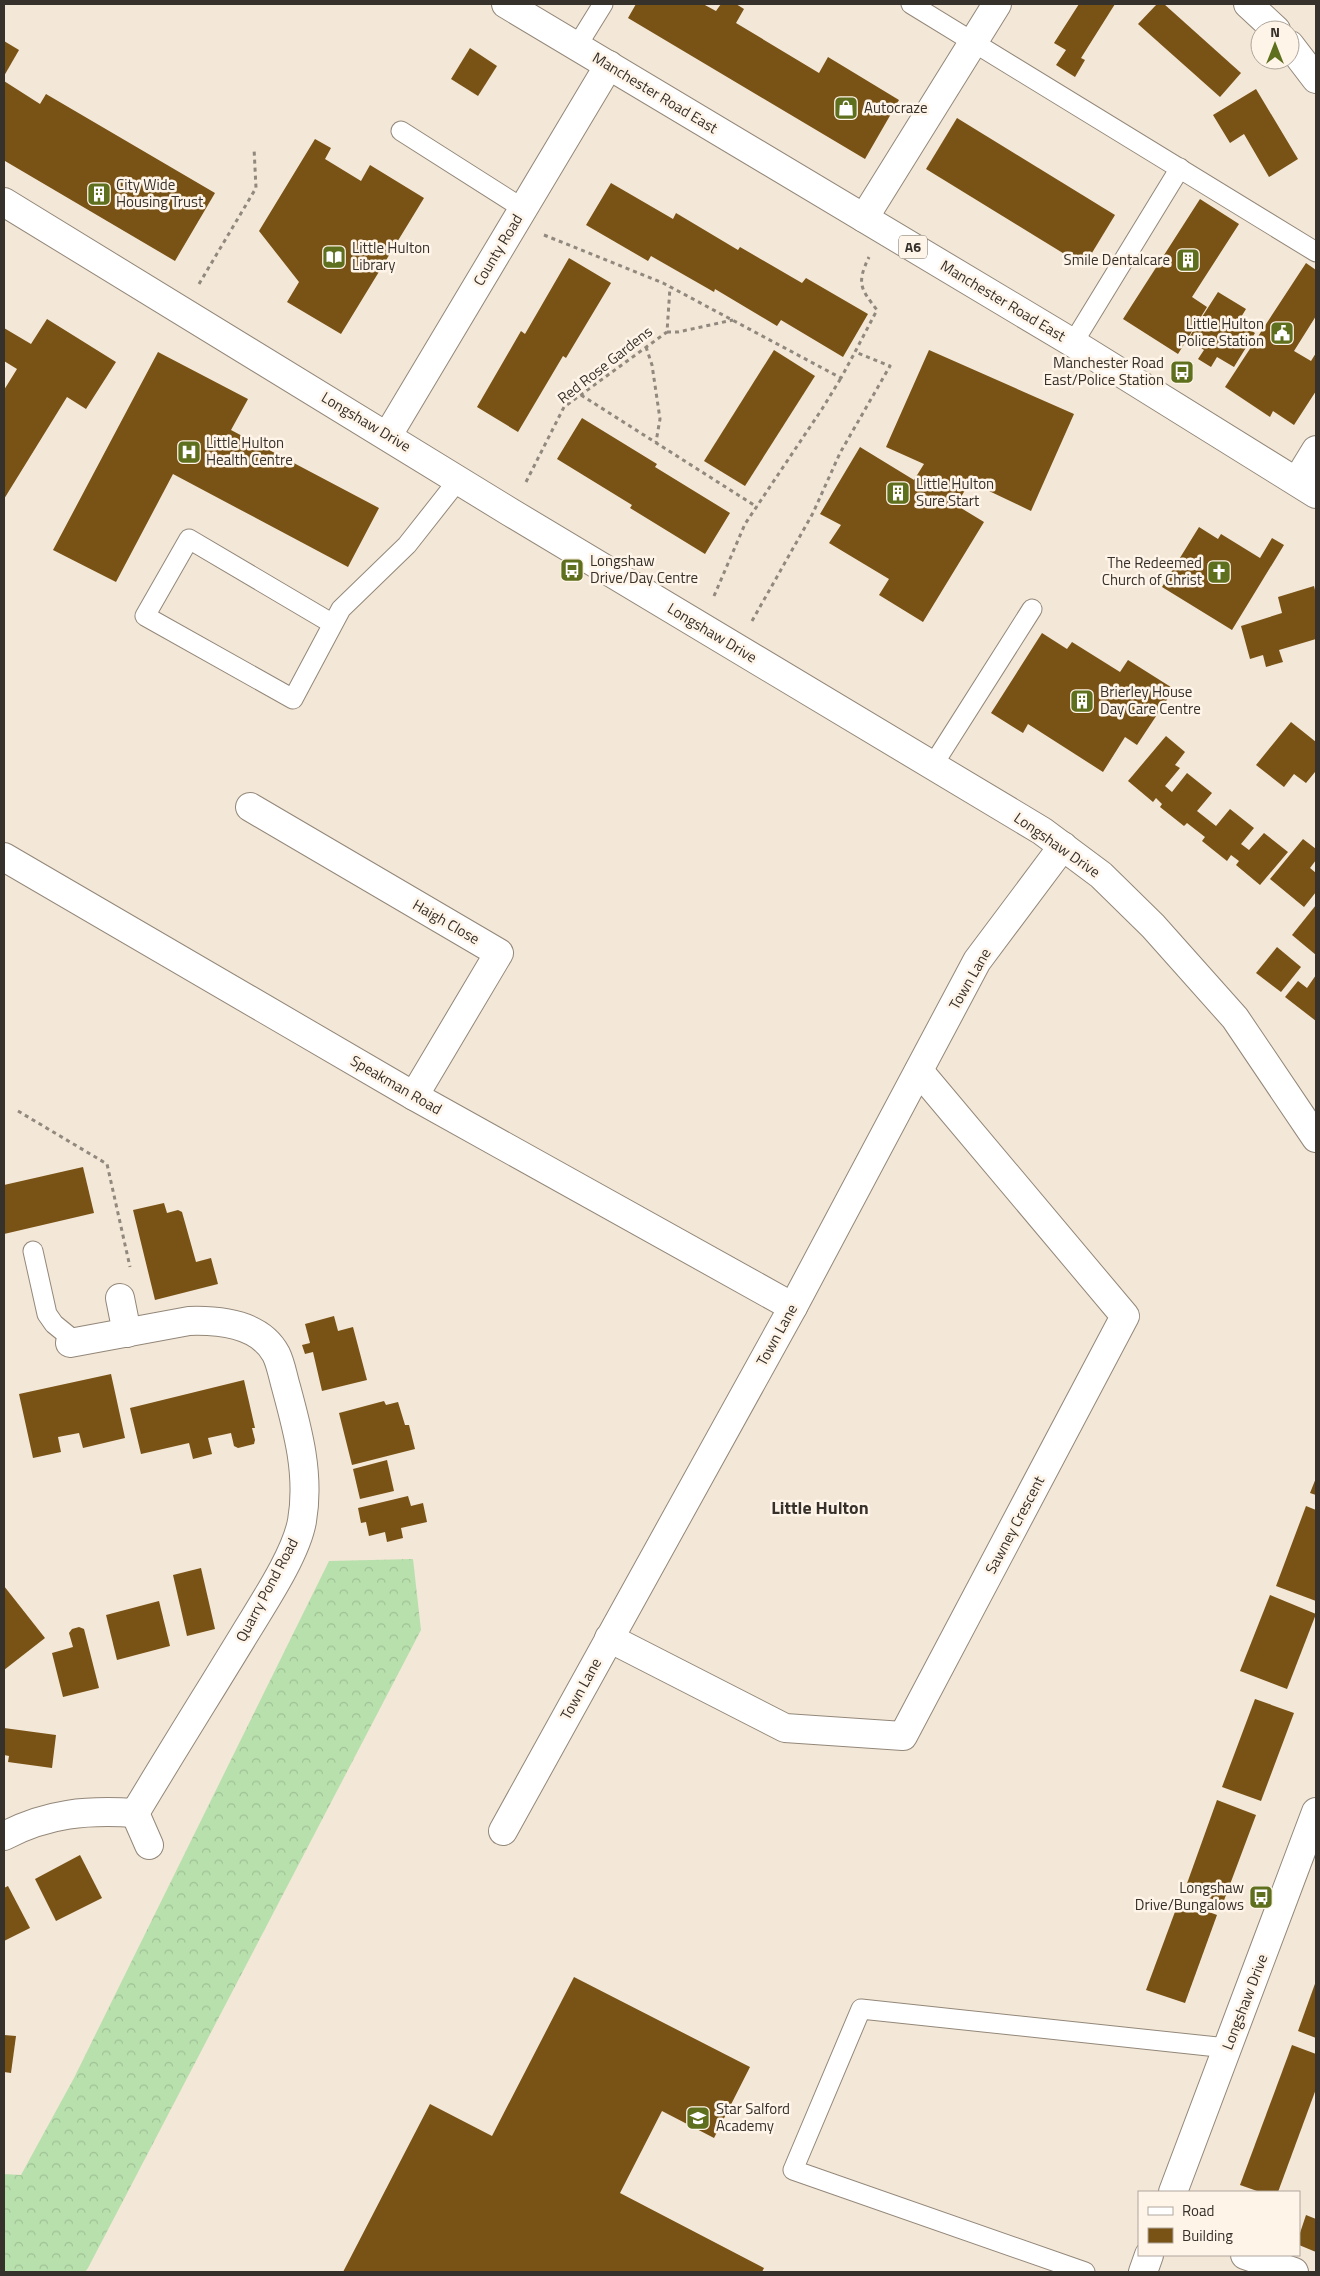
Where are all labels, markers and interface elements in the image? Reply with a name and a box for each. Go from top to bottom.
north arrow [1250,20,1300,70]
text: N [1270,21,1280,42]
street label: Manchester Road East [588,46,723,139]
shop icon: Autocraze [833,95,859,121]
place label: Autocraze [864,96,928,119]
place label: City Wide Housing Trust [116,173,204,213]
building icon: City Wide Housing Trust [86,181,112,207]
street label: County Road [467,209,528,290]
place label: Little Hulton Library [352,236,430,276]
road number: A6 [899,236,927,258]
library icon: Little Hulton Library [321,244,347,270]
building icon: Smile Dentalcare [1175,247,1201,273]
place label: Smile Dentalcare [1064,248,1170,271]
street label: Manchester Road East [936,254,1071,347]
place label: Little Hulton Police Station [1178,312,1264,352]
street label: Red Rose Gardens [552,320,657,409]
public building icon: Little Hulton Police Station [1269,320,1295,346]
place label: Manchester Road East/Police Station [1044,351,1164,391]
bus stop icon: Manchester Road East/Police Station [1169,359,1195,385]
street label: Longshaw Drive [317,386,415,457]
place label: Little Hulton Health Centre [206,431,293,471]
hospital icon: Little Hulton Health Centre [176,439,202,465]
place label: Little Hulton Sure Start [916,472,994,512]
building icon: Little Hulton Sure Start [885,480,911,506]
place label: Longshaw Drive/Day Centre [590,549,698,589]
place label: The Redeemed Church of Christ [1102,551,1203,591]
bus stop icon: Longshaw Drive/Day Centre [559,557,585,583]
church icon: The Redeemed Church of Christ [1206,559,1232,585]
street label: Longshaw Drive [663,597,761,668]
place label: Brierley House Day Care Centre [1100,680,1201,720]
building icon: Brierley House Day Care Centre [1069,688,1095,714]
street label: Longshaw Drive [1009,806,1105,883]
street label: Haigh Close [408,893,484,950]
street label: Town Lane [943,944,996,1014]
street label: Speakman Road [346,1049,446,1120]
street label: Town Lane [750,1300,803,1370]
street label: Sawney Crescent [979,1471,1050,1578]
district label: Little Hulton [771,1494,869,1521]
street label: Quarry Pond Road [229,1534,304,1646]
street label: Town Lane [554,1654,607,1724]
place label: Longshaw Drive/Bungalows [1135,1876,1244,1916]
bus stop icon: Longshaw Drive/Bungalows [1248,1884,1274,1910]
street label: Longshaw Drive [1216,1951,1273,2053]
place label: Star Salford Academy [716,2097,790,2137]
school or university icon: Star Salford Academy [685,2105,711,2131]
legend [1138,2191,1300,2256]
text: Road [1182,2199,1214,2222]
text: Building [1182,2224,1233,2247]

